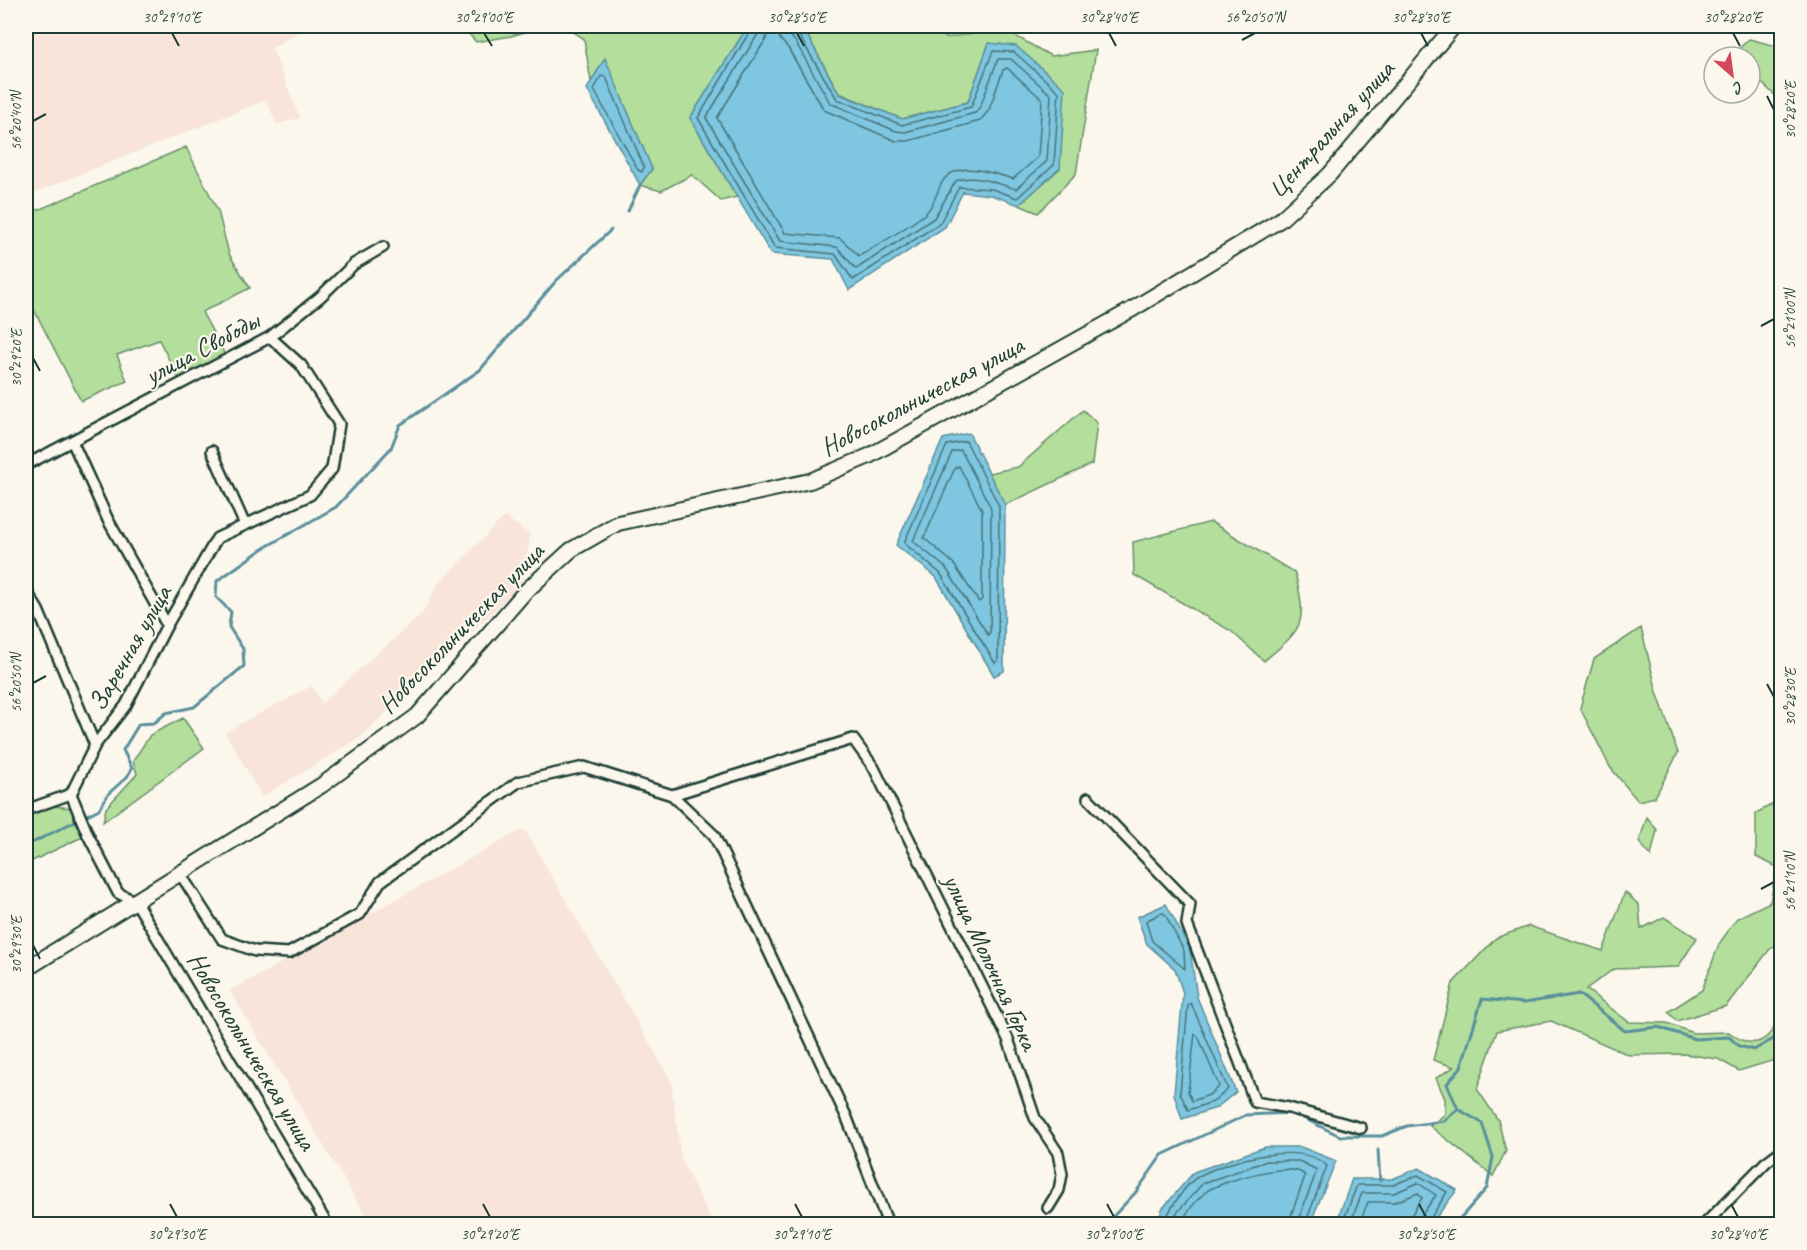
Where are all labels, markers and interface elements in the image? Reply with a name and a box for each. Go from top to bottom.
text: 30°29'10"E [143,8,203,27]
text: 30°29'00"E [455,8,515,27]
text: 30°28'50"E [768,8,828,27]
text: 30°28'40"E [1080,8,1140,27]
text: 56°20'50"N [1225,8,1288,27]
text: 30°28'30"E [1392,8,1452,27]
text: 30°28'20"E [1704,8,1764,27]
north arrow [1702,45,1762,105]
street label: Центральная улица [1260,52,1403,205]
text: С [1729,77,1747,99]
text: 30°28'20"E [1781,79,1800,139]
text: 56°20'40"N [7,88,26,151]
text: 56°21'00"N [1781,286,1800,349]
street label: улица Свободы [137,303,267,393]
text: 30°29'20"E [7,327,26,387]
street label: Новосокольническая улица [815,328,1031,463]
street label: Новосокольническая улица [371,534,552,720]
street label: Заречная улица [81,578,180,716]
text: 56°20'50"N [7,650,26,713]
text: 30°28'30"E [1781,666,1800,726]
text: 56°21'10"N [1781,849,1800,912]
street label: улица Молочная Горка [935,867,1047,1058]
text: 30°29'30"E [7,914,26,974]
street label: Новосокольническая улица [180,946,325,1157]
text: 30°29'30"E [148,1225,208,1244]
text: 30°29'20"E [461,1225,521,1244]
text: 30°29'10"E [773,1225,833,1244]
text: 30°29'00"E [1085,1225,1145,1244]
text: 30°28'50"E [1397,1225,1457,1244]
text: 30°28'40"E [1709,1225,1769,1244]

